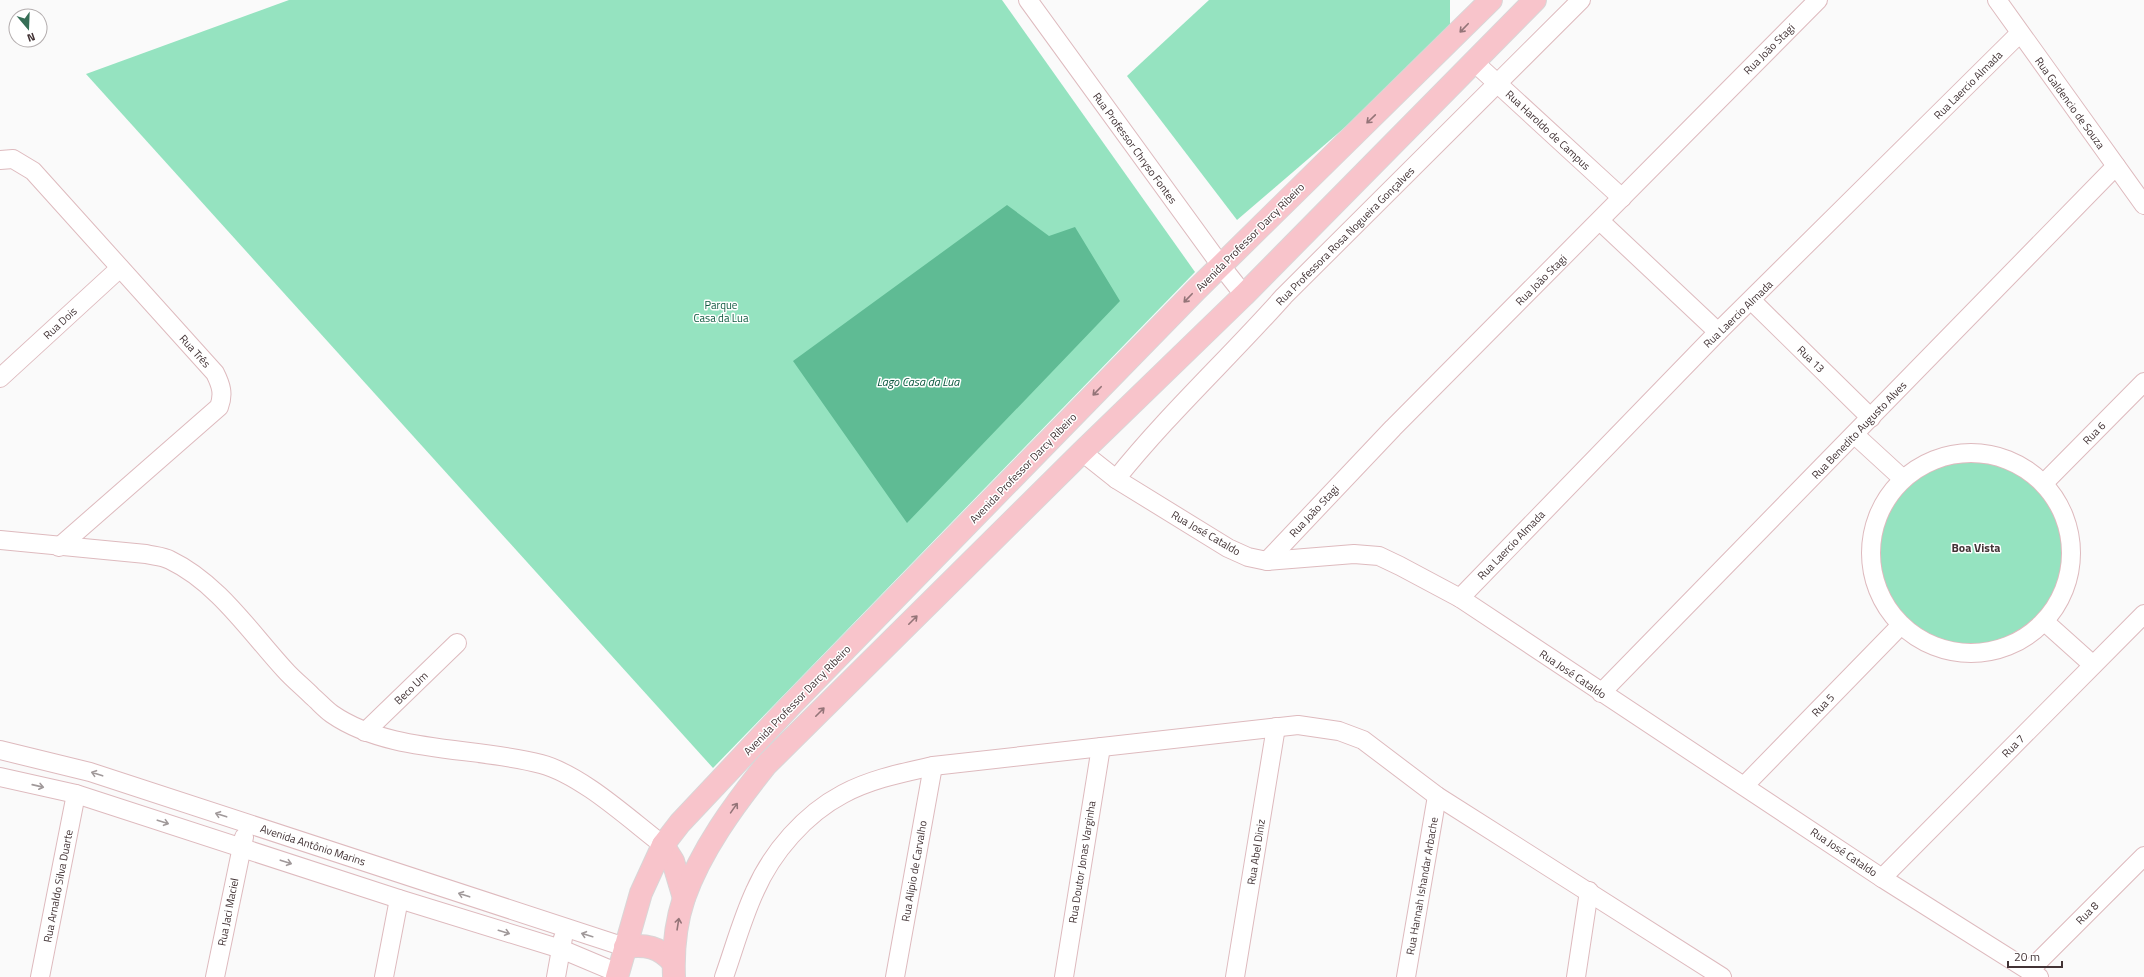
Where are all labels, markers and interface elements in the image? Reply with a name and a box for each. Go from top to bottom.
north arrow [8,8,48,48]
street label: Rua João Stagi [1740,20,1798,78]
one-way arrow [1459,23,1469,33]
text: N [25,29,37,46]
street label: Rua Laercio Almada [1930,47,2006,123]
street label: Rua Galdencio de Souza [2031,54,2109,153]
street label: Rua Haroldo de Campus [1502,86,1594,174]
street label: Rua Professor Chryso Fontes [1089,89,1181,207]
one-way arrow [1366,114,1376,124]
street label: Rua Professora Rosa Nogueira Gonçalves [1272,163,1418,309]
street label: Avenida Professor Darcy Ribeiro [1192,179,1308,295]
street label: Rua João Stagi [1512,251,1570,309]
street label: Rua Laercio Almada [1700,276,1777,351]
one-way arrow [1183,293,1193,303]
park label: Parque Casa da Lua [694,297,749,326]
street label: Rua Dois [40,303,80,343]
street label: Rua Três [176,331,214,371]
street label: Rua 13 [1794,342,1828,376]
water label: Lago Casa da Lua [877,372,960,391]
street label: Rua Benedito Augusto Alves [1808,377,1910,483]
one-way arrow [1092,386,1102,396]
street label: Avenida Professor Darcy Ribeiro [966,409,1080,527]
street label: Rua 6 [2079,418,2109,448]
street label: Rua João Stagi [1285,481,1343,541]
street label: Rua Laercio Almada [1474,506,1549,583]
street label: Rua José Cataldo [1168,507,1244,559]
district label: Boa Vista [1952,538,2000,557]
one-way arrow [908,615,918,625]
street label: Avenida Professor Darcy Ribeiro [740,641,854,759]
street label: Rua José Cataldo [1536,646,1610,702]
street label: Beco Um [390,668,432,708]
street label: Rua 5 [1808,690,1838,720]
one-way arrow [815,707,825,716]
street label: Rua 7 [1998,731,2028,761]
one-way arrow [92,770,104,778]
one-way arrow [31,782,44,790]
street label: Rua Doutor Jonas Varginha [1064,799,1100,924]
one-way arrow [730,803,738,814]
one-way arrow [214,811,227,818]
street label: Rua Hannah Ishandar Arbache [1402,815,1442,956]
street label: Rua Abel Diniz [1243,818,1269,886]
one-way arrow [156,819,169,826]
street label: Rua Alipio de Carvalho [897,819,931,923]
street label: Avenida Antônio Marins [258,820,368,870]
street label: Rua José Cataldo [1807,824,1881,880]
street label: Rua Arnaldo Silva Duarte [39,828,77,944]
one-way arrow [280,859,293,866]
street label: Rua Jaci Maciel [214,877,242,947]
one-way arrow [457,891,470,898]
street label: Rua 8 [2072,898,2102,928]
one-way arrow [675,918,683,931]
one-way arrow [497,929,510,936]
one-way arrow [582,931,594,939]
scale bar [2008,943,2062,969]
text: 20 m [2014,947,2040,966]

